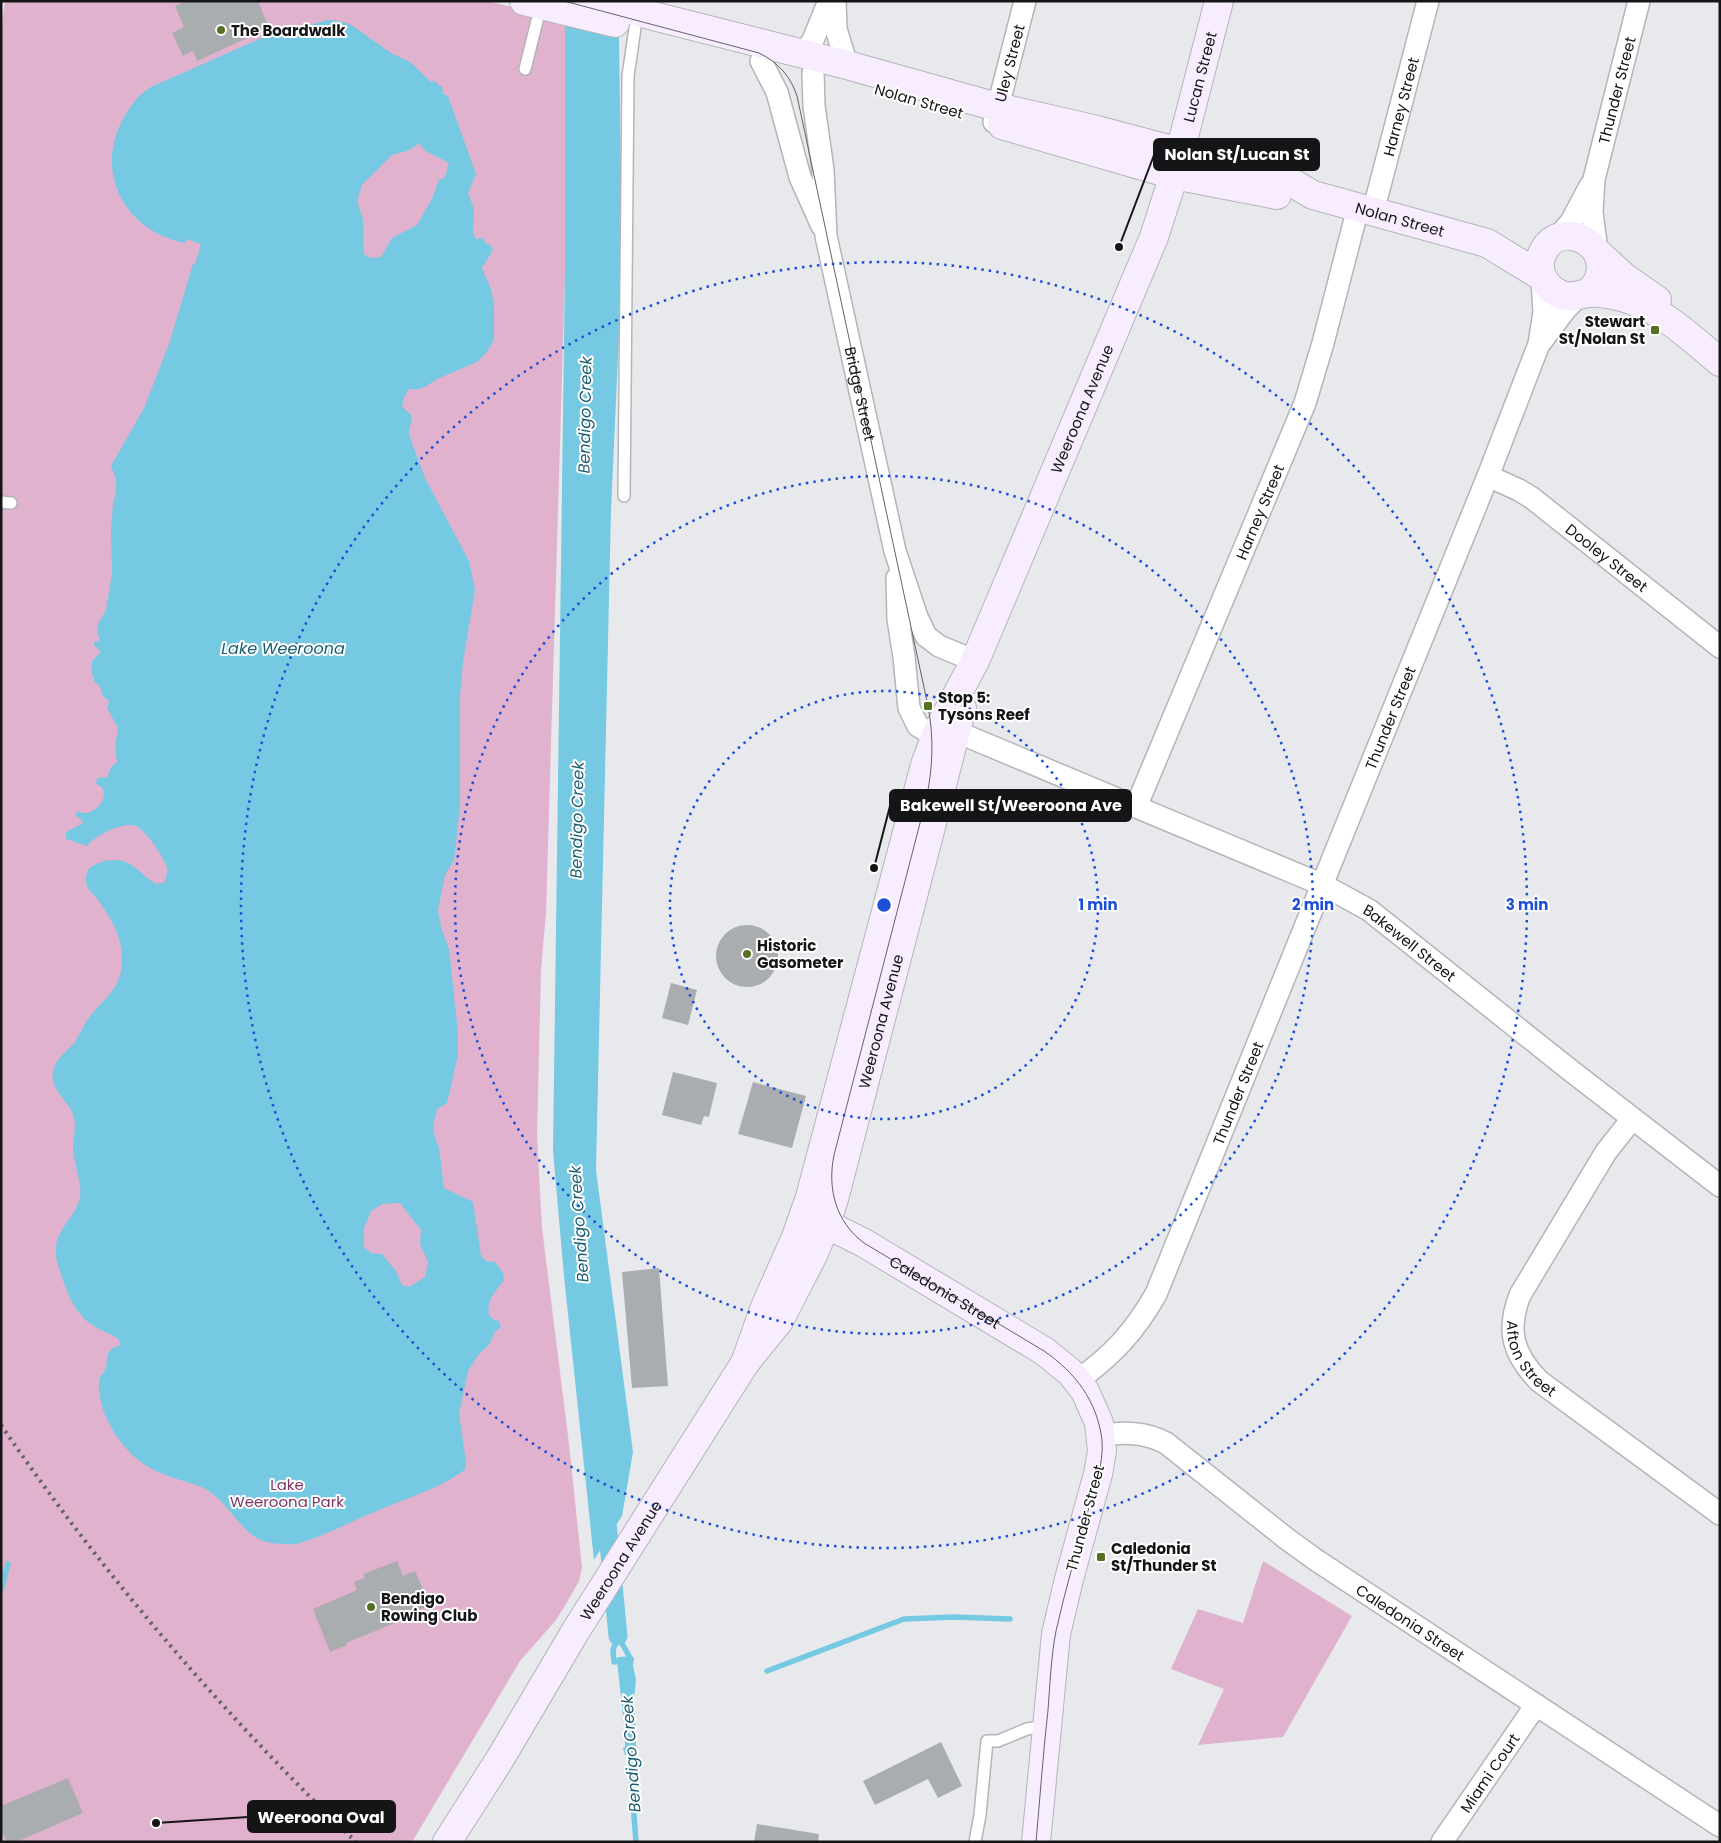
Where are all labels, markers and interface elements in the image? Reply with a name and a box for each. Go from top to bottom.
place label: The Boardwalk [231,20,346,41]
street label: Uley Street [989,22,1029,104]
marker: The Boardwalk [215,24,227,36]
street label: Lucan Street [1178,29,1221,124]
street label: Thunder Street [1593,34,1640,146]
street label: Harney Street [1378,55,1423,158]
street label: Nolan Street [872,78,966,124]
callout: Nolan St/Lucan St [1154,139,1319,170]
text: Nolan St/Lucan St [1164,143,1310,166]
street label: Nolan Street [1353,197,1447,241]
place label: Stewart St/Nolan St [1559,311,1645,349]
marker: Stewart St/Nolan St [1649,324,1661,336]
street label: Weeroona Avenue [1045,341,1118,476]
street label: Bridge Street [840,344,881,443]
water label: Bendigo Creek [572,356,598,474]
street label: Harney Street [1230,461,1289,563]
street label: Dooley Street [1562,518,1652,597]
water label: Lake Weeroona [221,637,345,660]
street label: Thunder Street [1359,663,1420,773]
place label: Stop 5: Tysons Reef [938,687,1030,725]
marker: Stop 5: Tysons Reef [922,700,934,712]
water label: Bendigo Creek [564,761,590,879]
callout: Bakewell St/Weeroona Ave [890,790,1131,821]
text: Bakewell St/Weeroona Ave [900,794,1122,817]
text: 1 min [1078,894,1118,915]
text: 2 min [1292,894,1334,915]
text: 3 min [1506,894,1548,915]
centre of rings [875,896,893,914]
street label: Bakewell Street [1360,899,1461,986]
place label: Historic Gasometer [757,935,844,973]
marker: Historic Gasometer [741,948,753,960]
street label: Weeroona Avenue [853,952,908,1091]
street label: Thunder Street [1207,1038,1268,1148]
water label: Bendigo Creek [563,1164,595,1283]
street label: Caledonia Street [886,1250,1004,1333]
street label: Afton Street [1502,1320,1561,1401]
street label: Thunder Street [1061,1462,1109,1574]
park label: Lake Weeroona Park [230,1474,344,1512]
street label: Weeroona Avenue [575,1496,666,1624]
place label: Caledonia St/Thunder St [1111,1538,1217,1576]
marker: Caledonia St/Thunder St [1095,1551,1107,1563]
street label: Caledonia Street [1352,1579,1469,1666]
place label: Bendigo Rowing Club [381,1588,477,1626]
marker: Bendigo Rowing Club [365,1601,377,1613]
water label: Bendigo Creek [615,1694,647,1813]
street label: Miami Court [1455,1729,1524,1817]
callout: Weeroona Oval [248,1801,395,1832]
text: Weeroona Oval [258,1806,385,1829]

